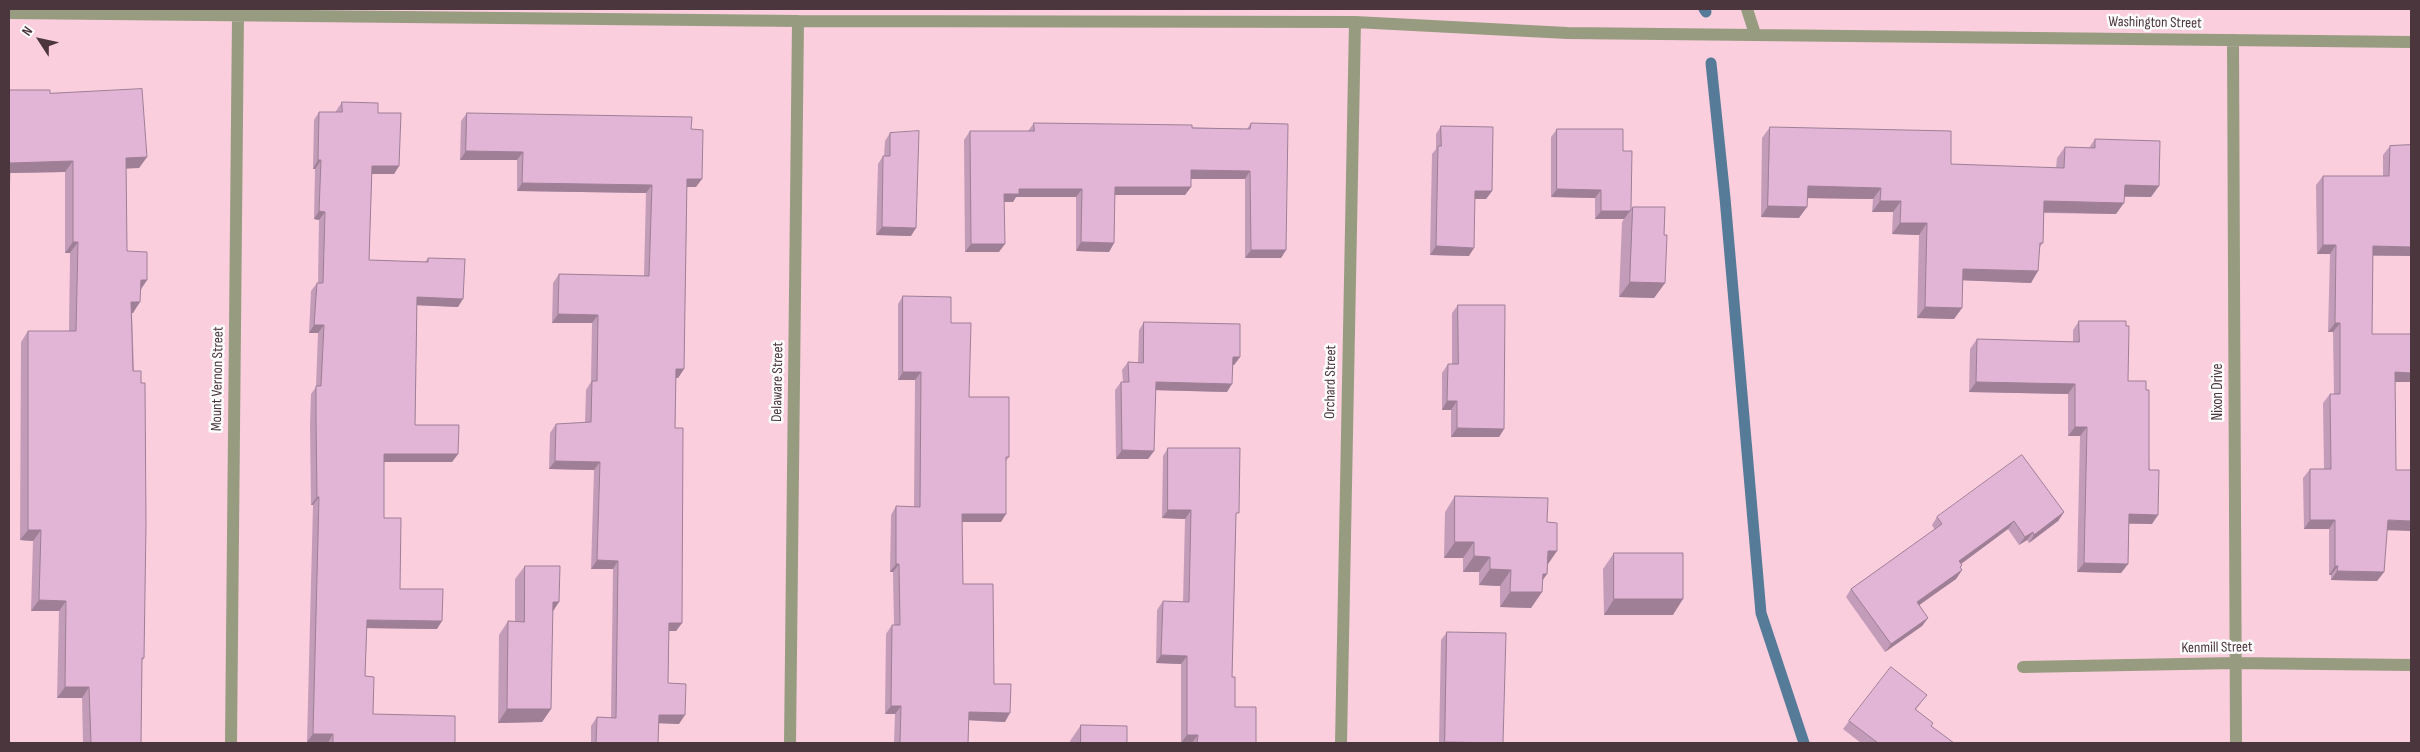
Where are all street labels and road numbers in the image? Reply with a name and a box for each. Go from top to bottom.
street label: Washington Street [2108,13,2202,33]
street label: Mount Vernon Street [208,327,228,431]
street label: Delaware Street [768,342,788,422]
street label: Orchard Street [1321,345,1341,419]
street label: Nixon Drive [2209,363,2227,421]
street label: Kenmill Street [2181,638,2253,658]

